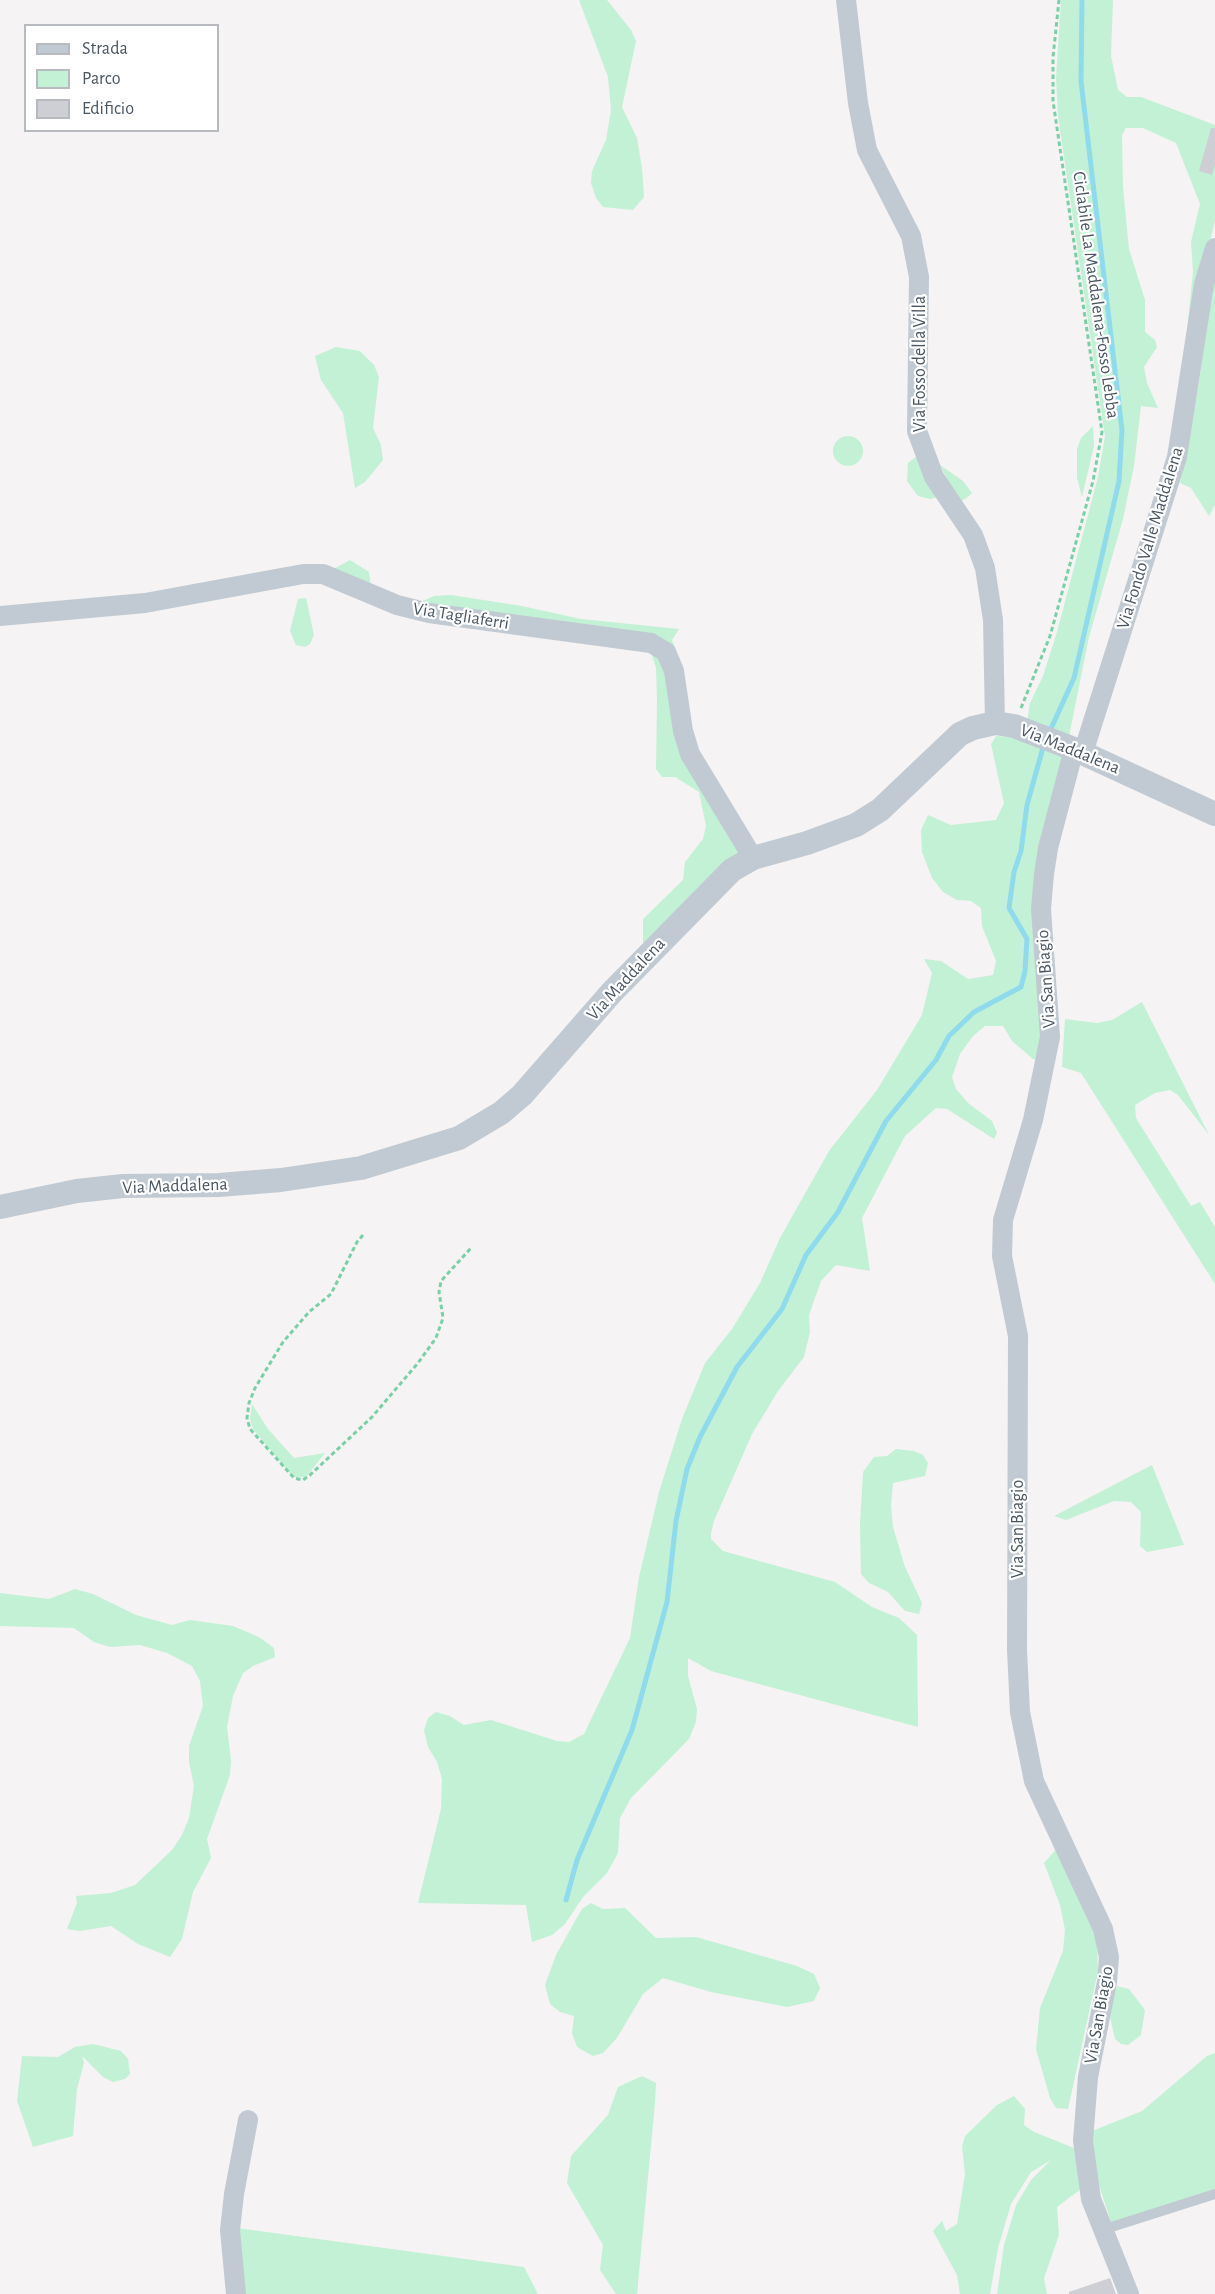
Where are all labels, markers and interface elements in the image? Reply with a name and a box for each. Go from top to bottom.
legend [24,24,219,132]
text: Strada [82,40,128,58]
text: Parco [82,70,121,88]
text: Edificio [82,100,134,118]
street label: Ciclabile La Maddalena-Fosso Lebba [1068,170,1124,420]
street label: Via Fosso della Villa [909,296,931,432]
street label: Via Fondo Valle Maddalena [1112,444,1188,632]
street label: Via Tagliaferri [411,598,511,634]
street label: Via Maddalena [1017,719,1123,779]
street label: Via San Biagio [1032,929,1060,1029]
street label: Via Maddalena [582,933,670,1025]
street label: Via Maddalena [122,1173,228,1199]
street label: Via San Biagio [1007,1480,1029,1578]
street label: Via San Biagio [1080,1965,1118,2065]

